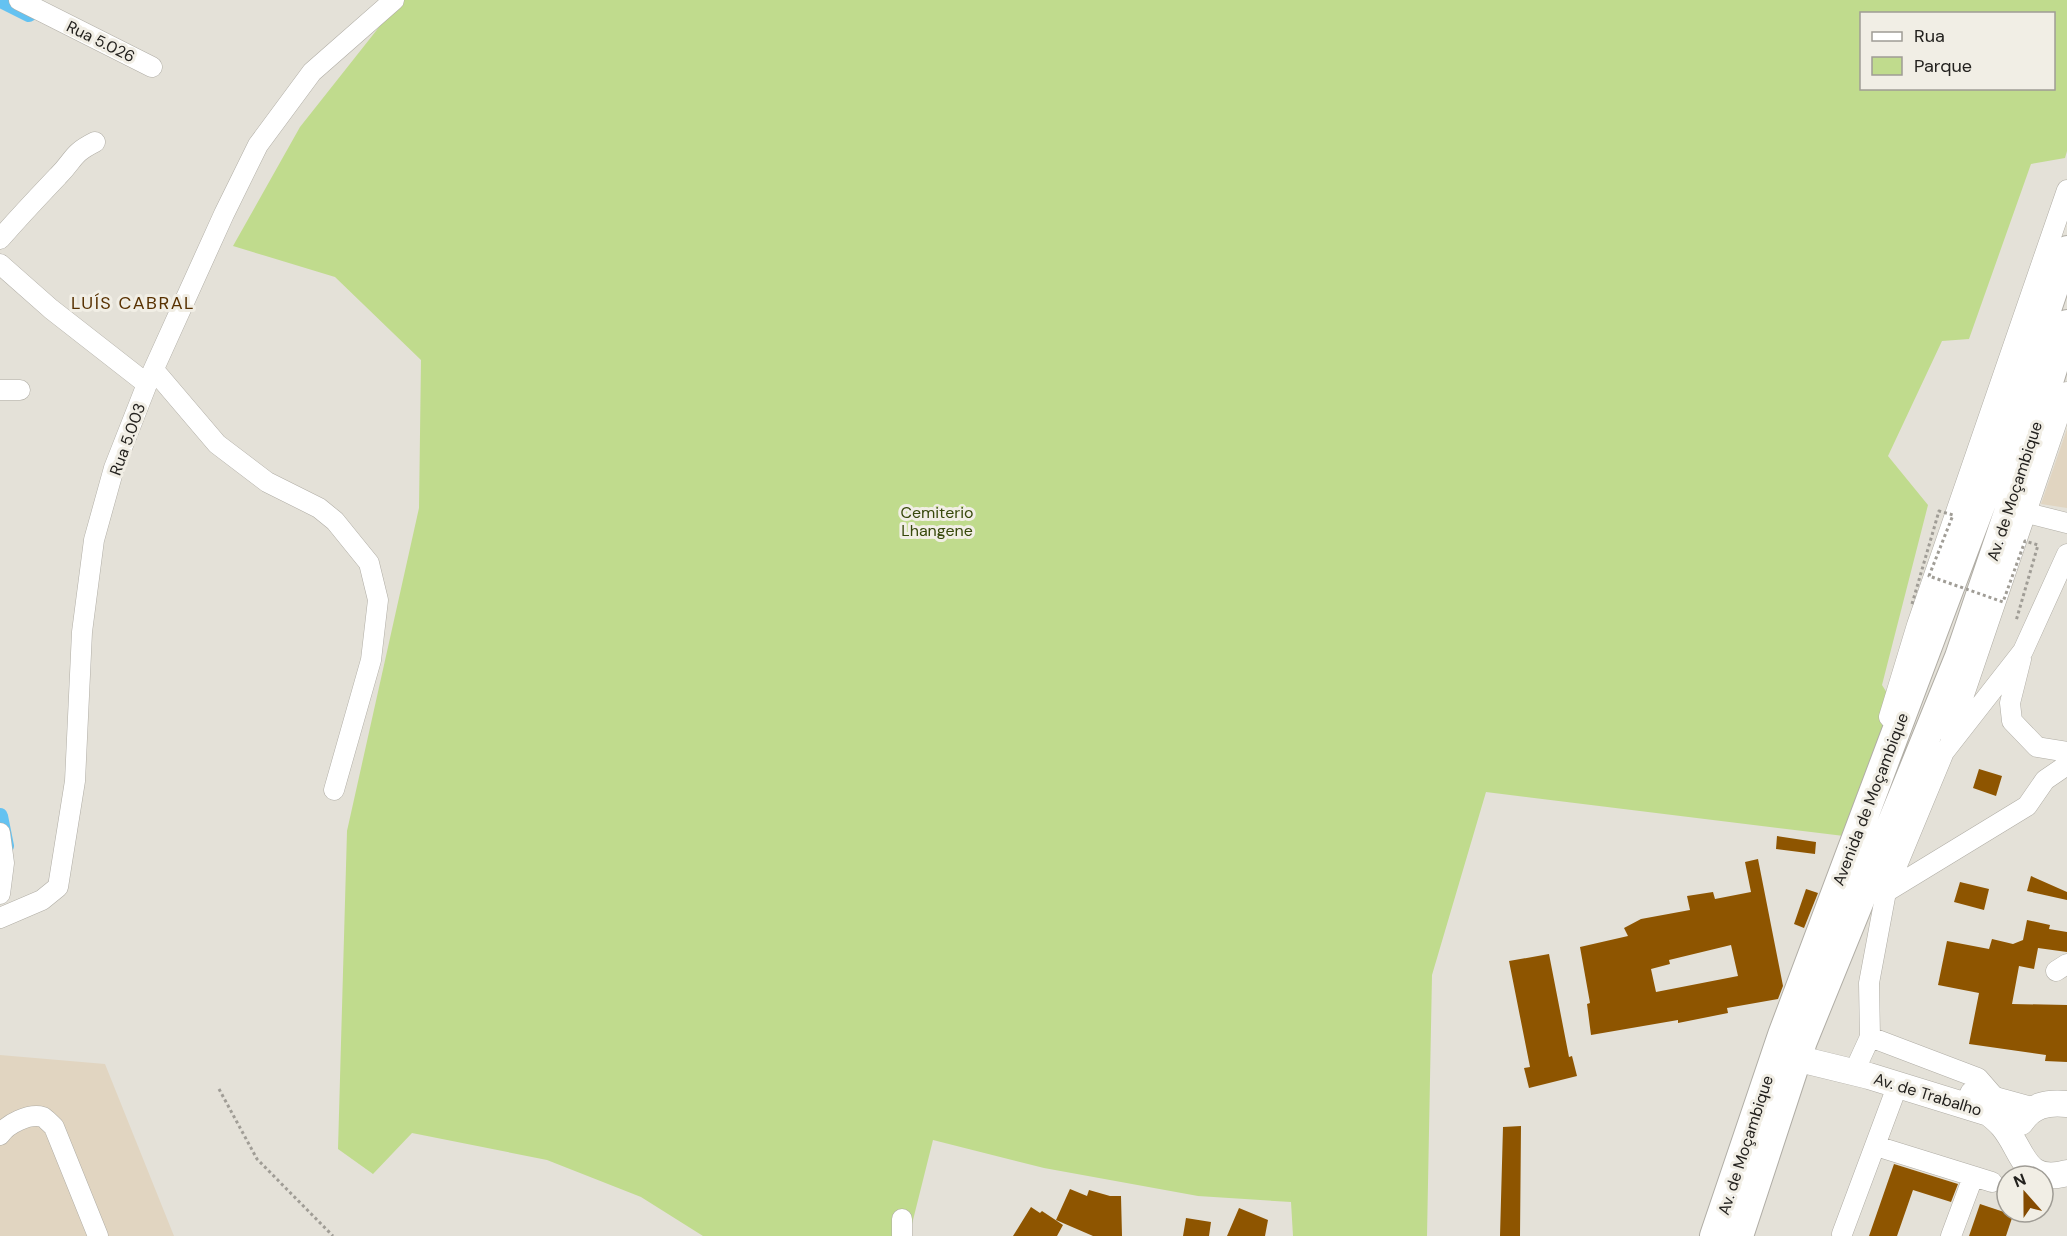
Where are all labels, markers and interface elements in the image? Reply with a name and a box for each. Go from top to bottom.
legend [1860,12,2055,90]
street label: Rua 5.026 [63,16,139,67]
text: Rua [1914,24,1945,48]
text: Parque [1914,54,1972,78]
district label: LUÍS CABRAL [71,291,195,315]
street label: Rua 5.003 [105,400,150,478]
street label: Av. de Moçambique [1982,419,2047,564]
park label: Cemiterio Lhangene [900,502,974,541]
street label: Avenida de Moçambique [1828,710,1913,889]
street label: Av. de Trabalho [1871,1068,1985,1121]
street label: Av. de Moçambique [1713,1073,1778,1218]
north arrow [1995,1164,2055,1224]
text: N [2011,1169,2029,1192]

